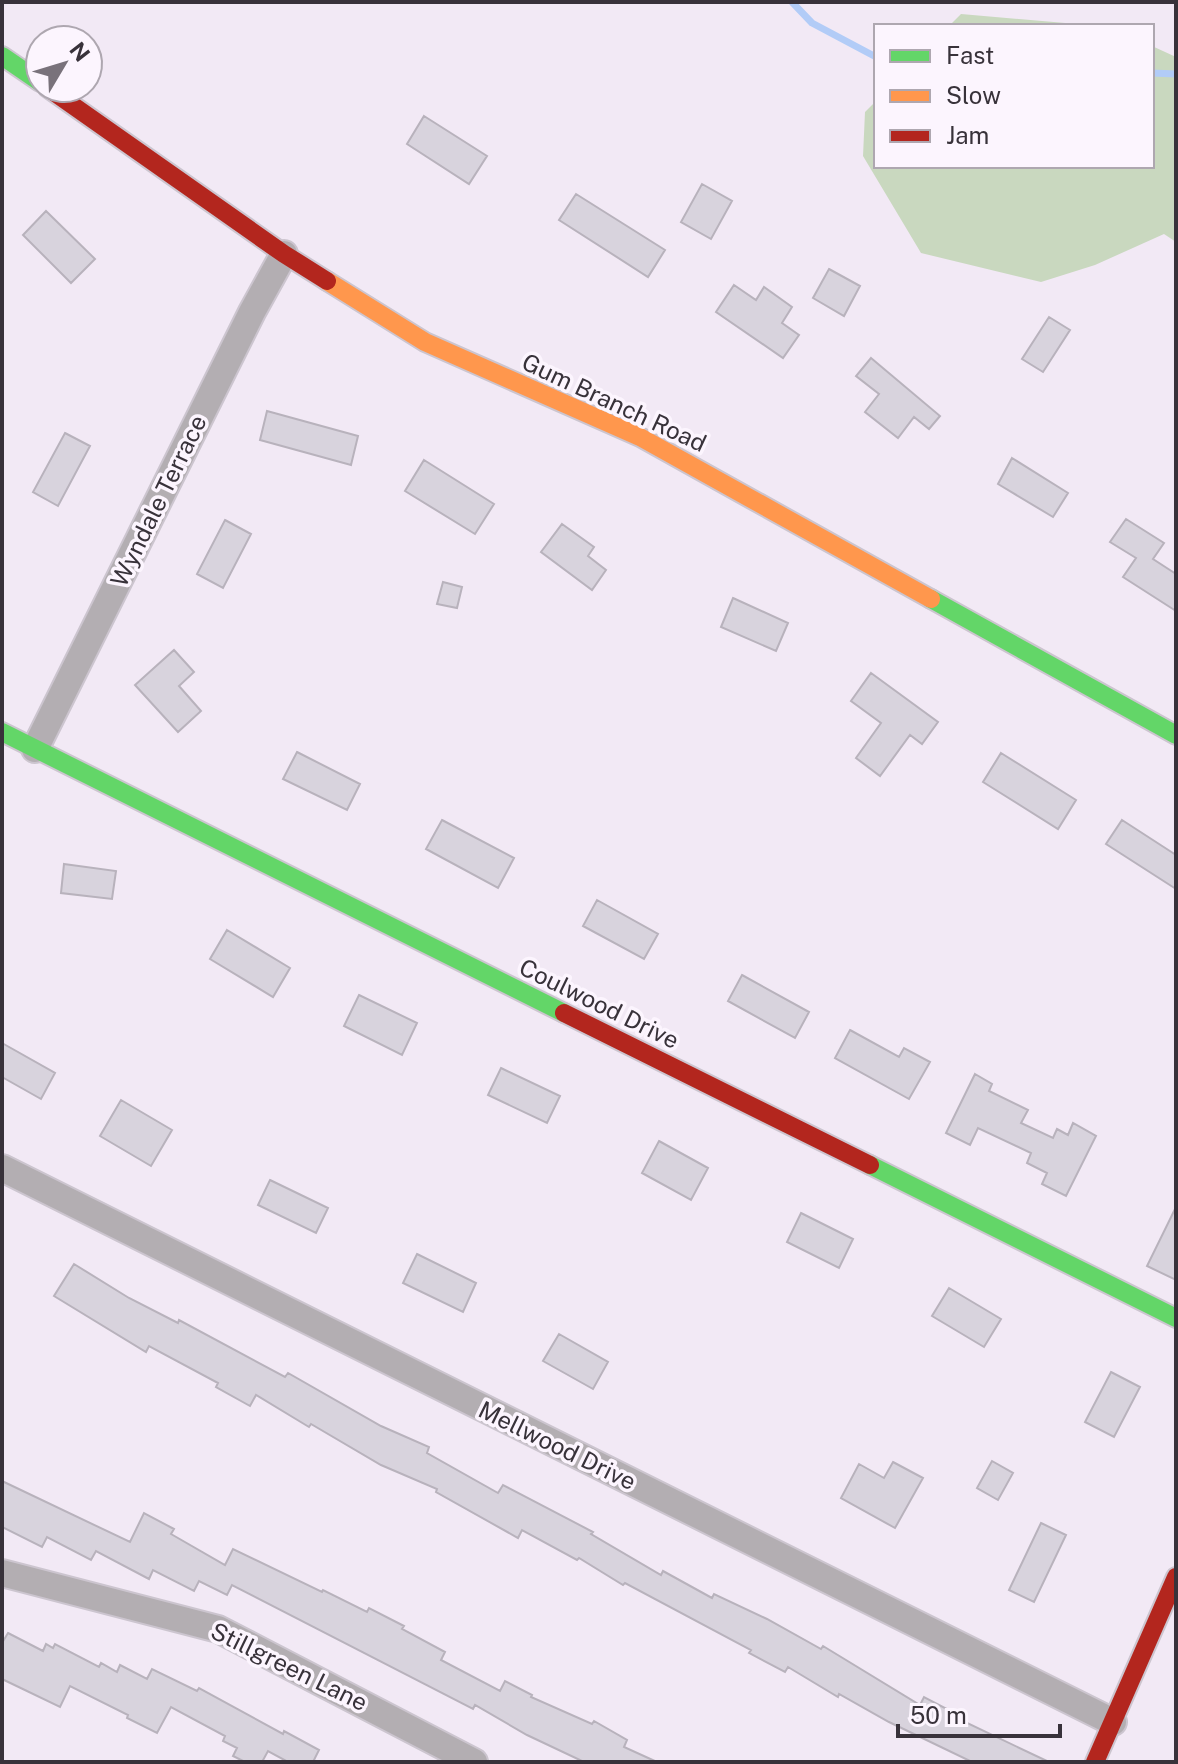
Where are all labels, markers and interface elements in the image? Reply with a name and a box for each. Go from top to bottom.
north arrow [24,24,104,104]
legend [874,24,1154,168]
text: N [64,37,95,66]
text: Fast [946,41,994,69]
text: Slow [946,81,1001,109]
text: Jam [946,121,989,149]
street label: Gum Branch Road [518,347,711,457]
street label: Wyndale Terrace [104,410,212,591]
street label: Coulwood Drive [515,952,684,1054]
street label: Mellwood Drive [474,1395,641,1495]
street label: Stillgreen Lane [207,1616,372,1716]
scale bar [898,1688,1060,1738]
text: 50 m [910,1701,967,1729]

